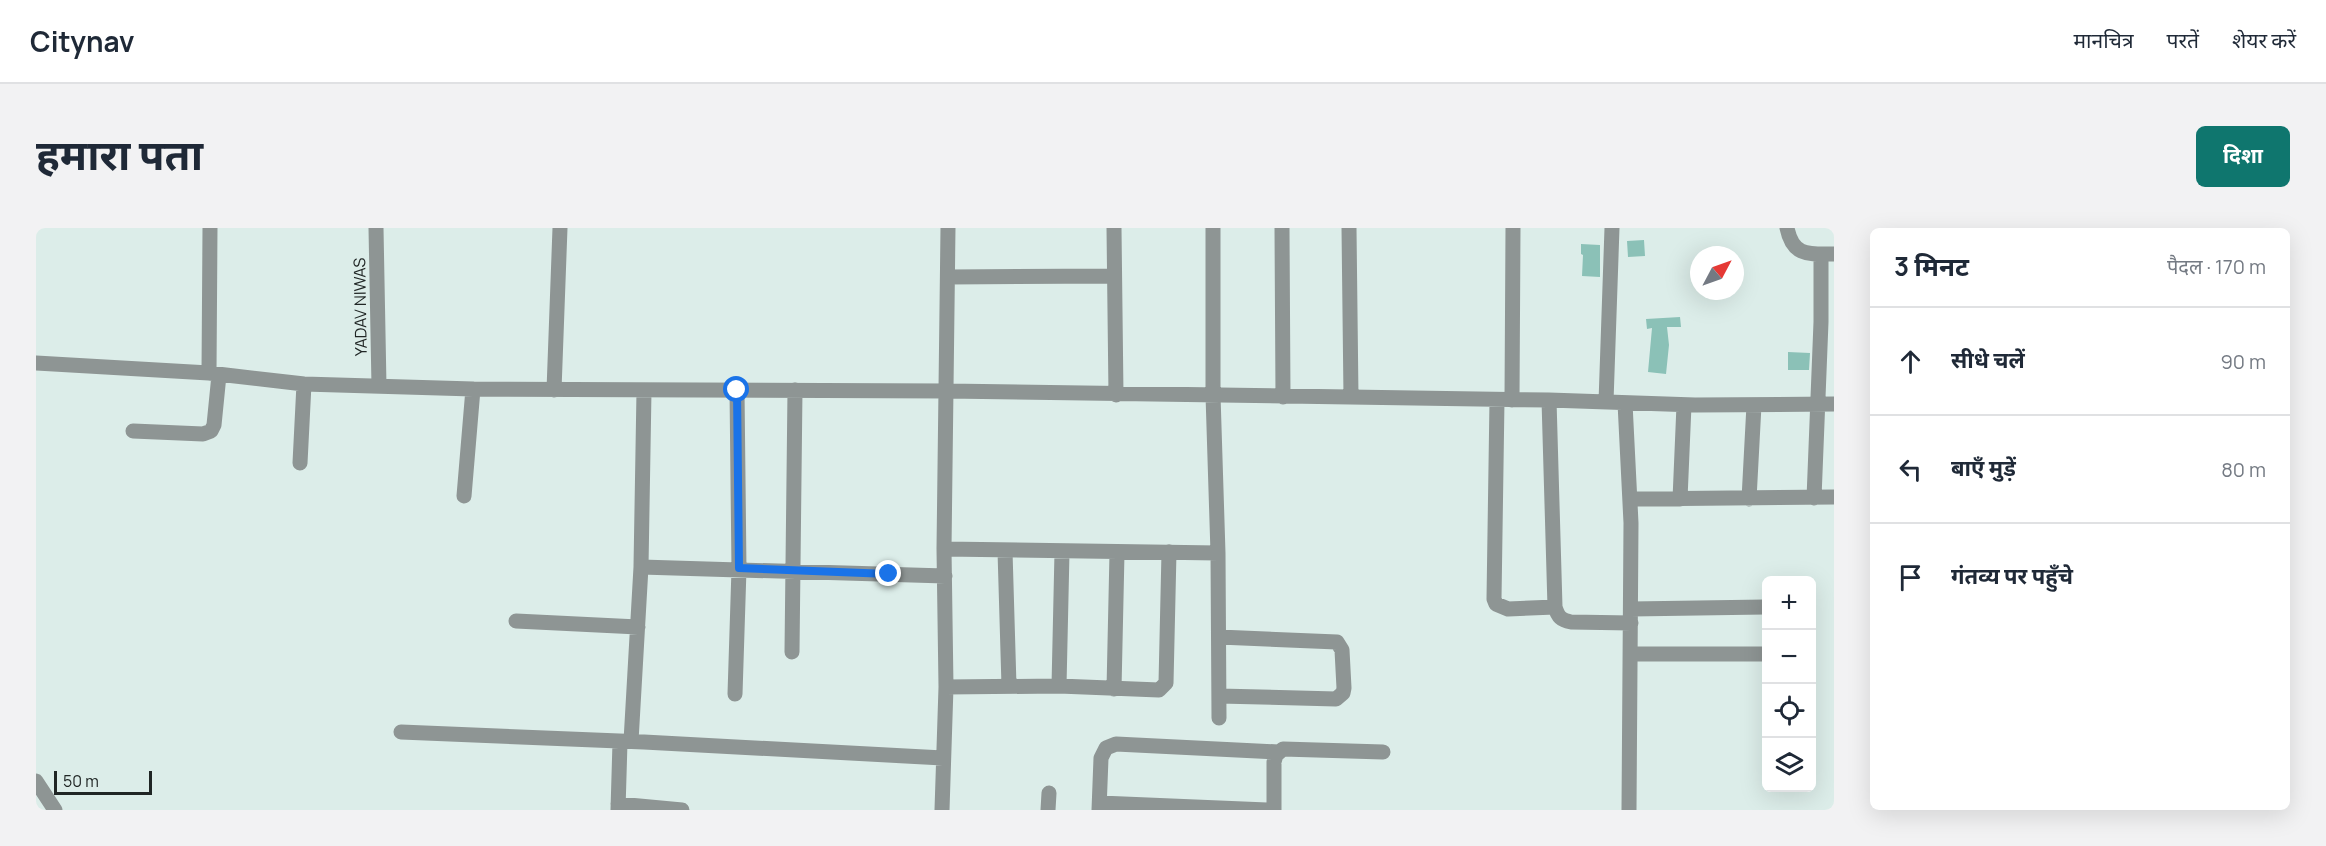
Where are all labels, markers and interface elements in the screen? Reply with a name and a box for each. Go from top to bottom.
text: Citynav [30,22,134,60]
text: मानचित्र [2074,26,2134,54]
text: परतें [2167,26,2199,54]
text: शेयर करें [2232,26,2296,54]
text: हमारा पता [36,125,203,183]
button: दिशा [2196,126,2290,187]
north arrow [1690,246,1744,300]
text: 3 मिनट [1894,248,1969,284]
text: पैदल · 170 m [2167,253,2266,280]
street label: YADAV NIWAS [348,257,372,356]
icon: ahead [1894,345,1927,378]
text: सीधे चलें [1951,345,2025,375]
text: 90 m [2220,348,2266,375]
route start [723,376,749,402]
icon: left [1894,453,1927,486]
text: बाएँ मुड़ें [1951,453,2016,483]
text: 80 m [2221,456,2266,483]
route end [875,560,901,586]
icon: arrive [1894,561,1927,594]
text: गंतव्य पर पहुँचे [1951,561,2073,591]
map controls [1762,576,1816,792]
button: + [1762,576,1816,630]
button: − [1762,630,1816,684]
button: locate [1762,684,1816,738]
button: layers [1762,738,1816,792]
scale bar [54,768,152,796]
text: 50 m [63,770,99,792]

